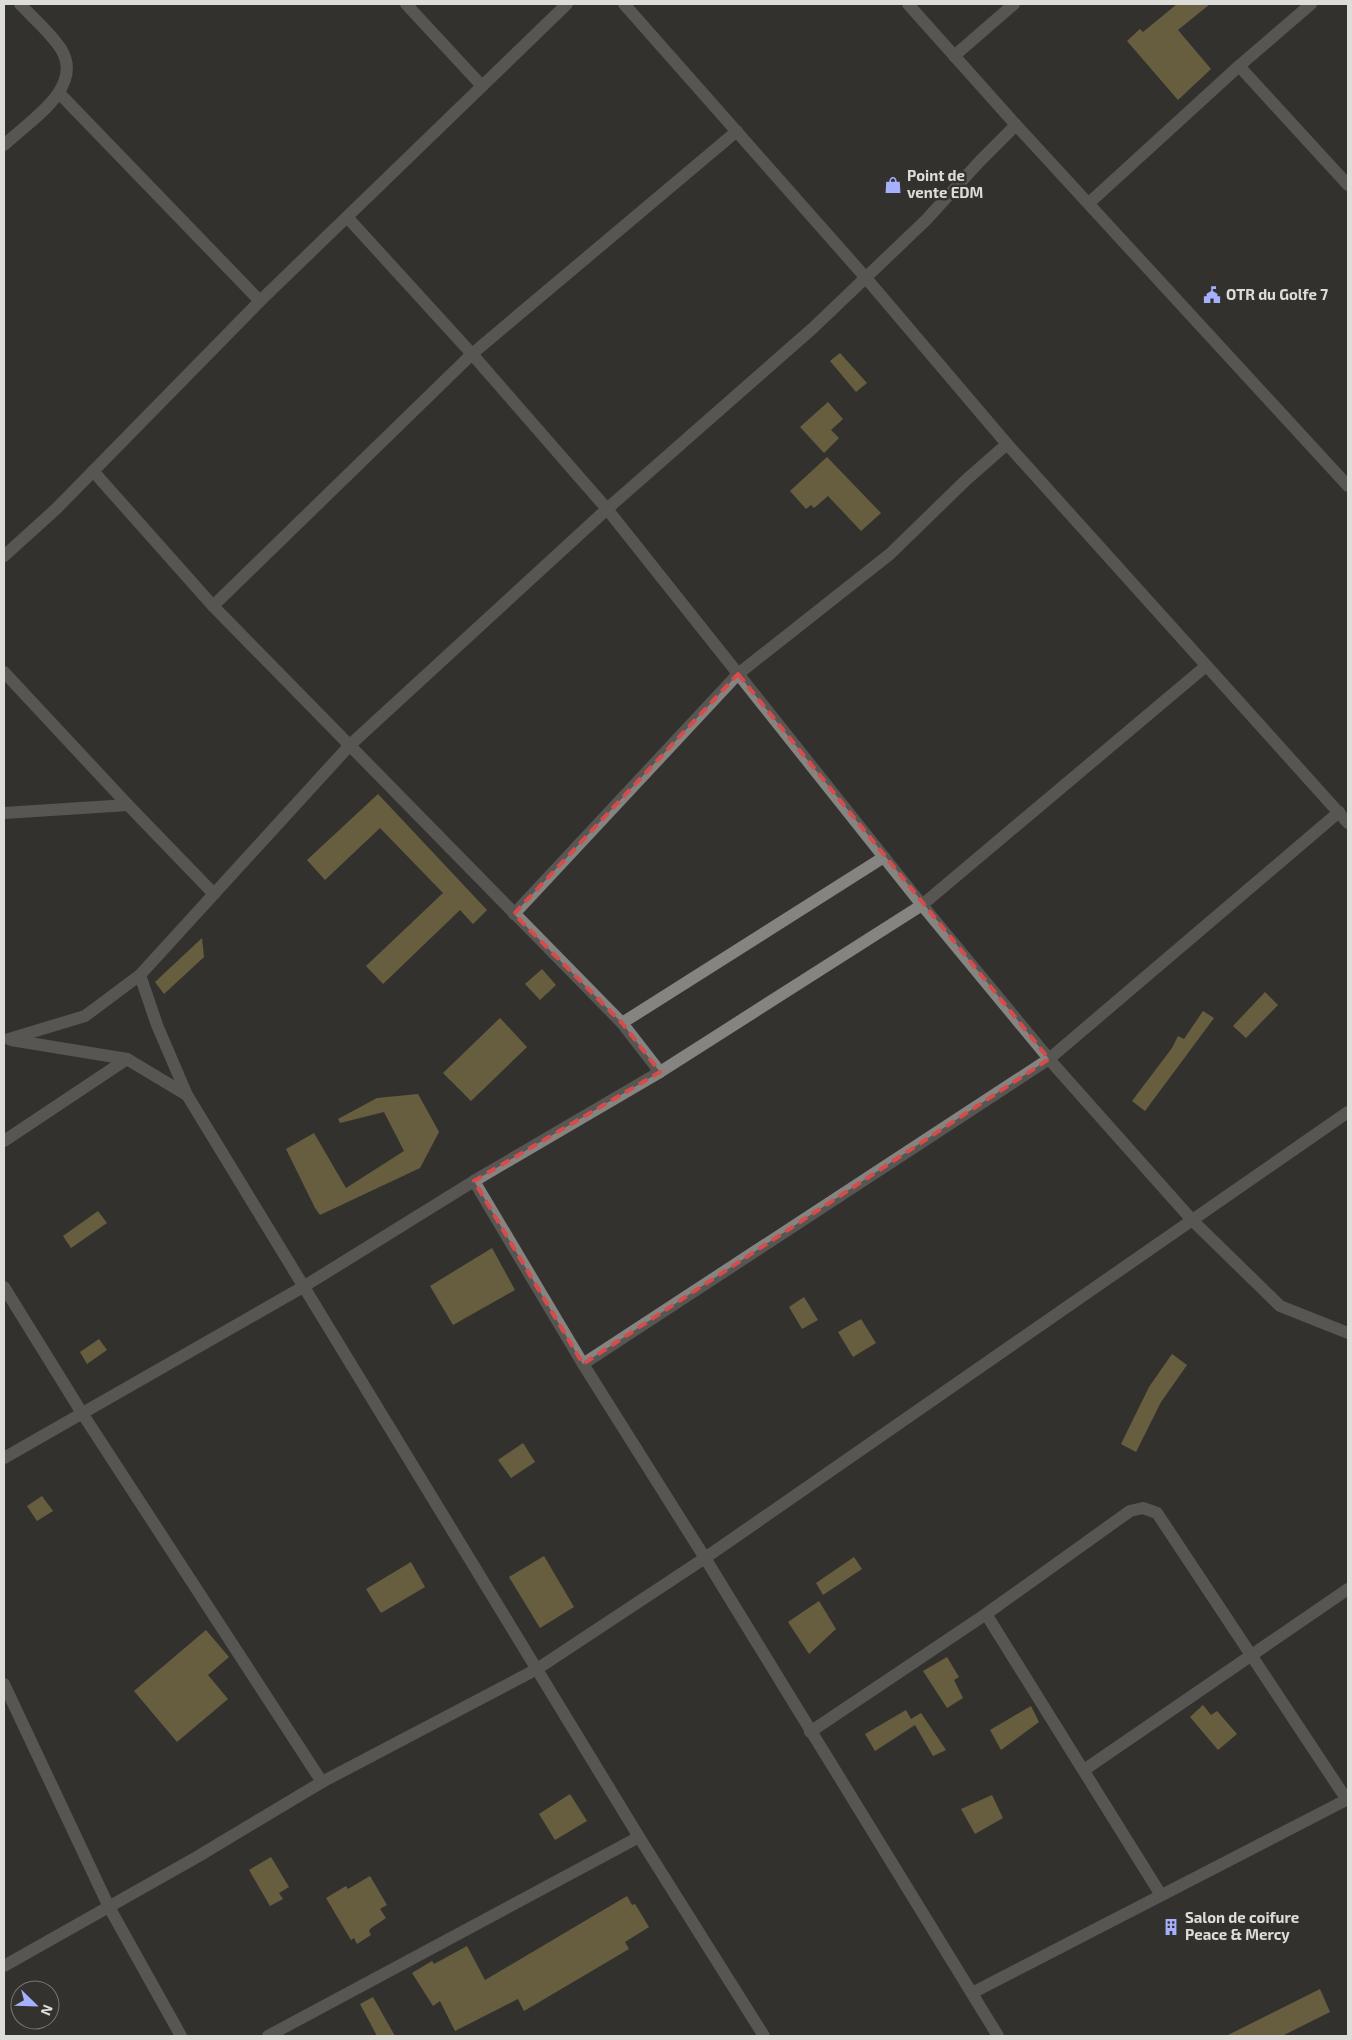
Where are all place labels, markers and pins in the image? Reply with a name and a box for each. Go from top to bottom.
place label: Point de vente EDM [907,166,983,201]
shop icon: Point de vente EDM [883,175,903,195]
public building icon: OTR du Golfe 7 [1202,285,1222,305]
place label: OTR du Golfe 7 [1226,285,1328,303]
place label: Salon de coifure Peace & Mercy [1185,1908,1299,1944]
building icon: Salon de coifure Peace & Mercy [1161,1917,1181,1937]

